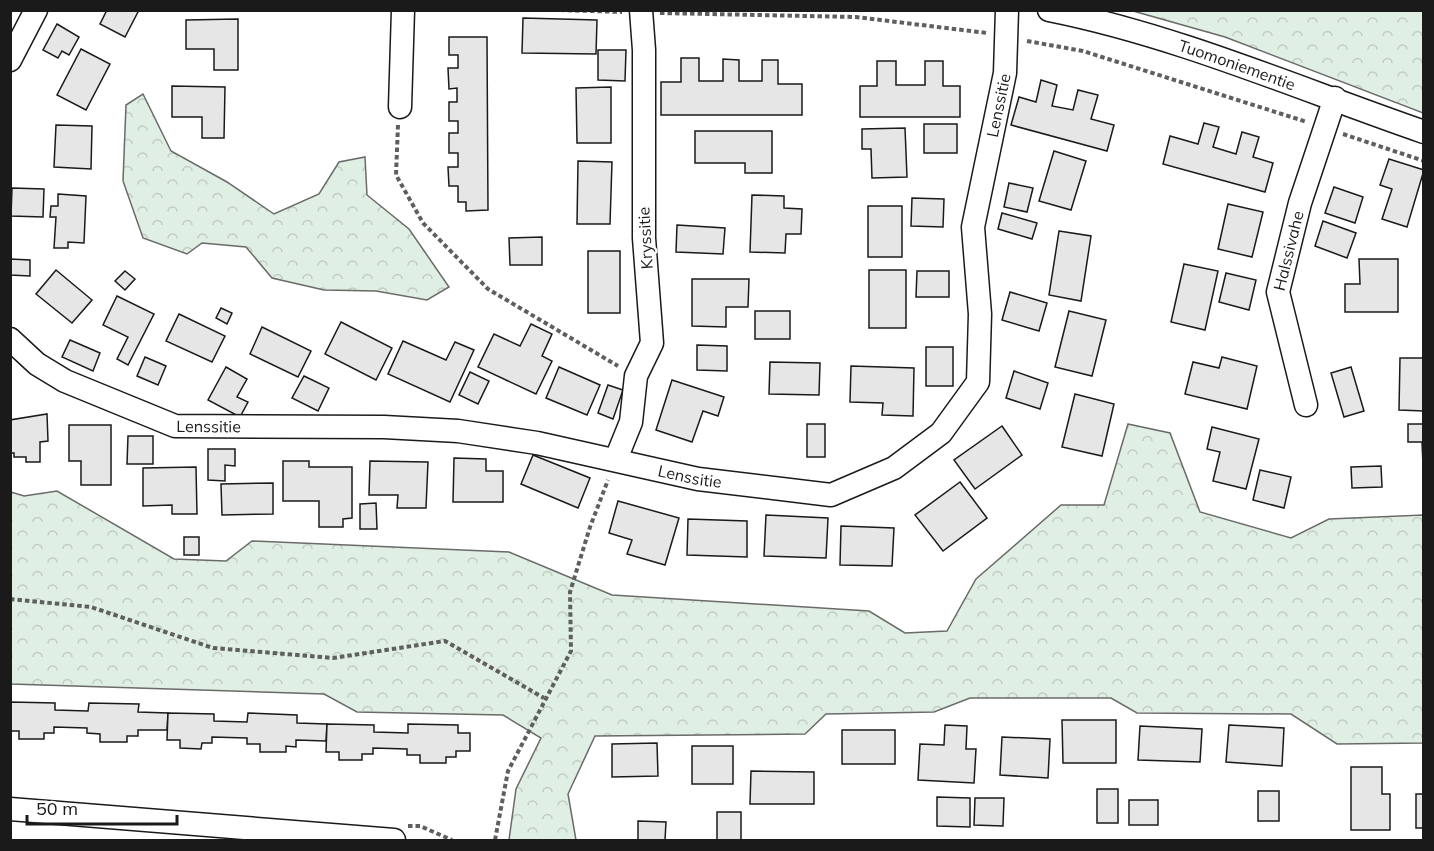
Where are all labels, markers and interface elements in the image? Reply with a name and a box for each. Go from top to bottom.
street label: Tuomoniementie [1176,35,1298,94]
street label: Lenssitie [982,72,1015,139]
street label: Kryssitie [633,206,657,270]
street label: Halssivahe [1269,209,1308,293]
street label: Lenssitie [176,416,241,436]
street label: Lenssitie [656,460,723,492]
scale bar [27,788,177,826]
text: 50 m [36,797,78,820]

